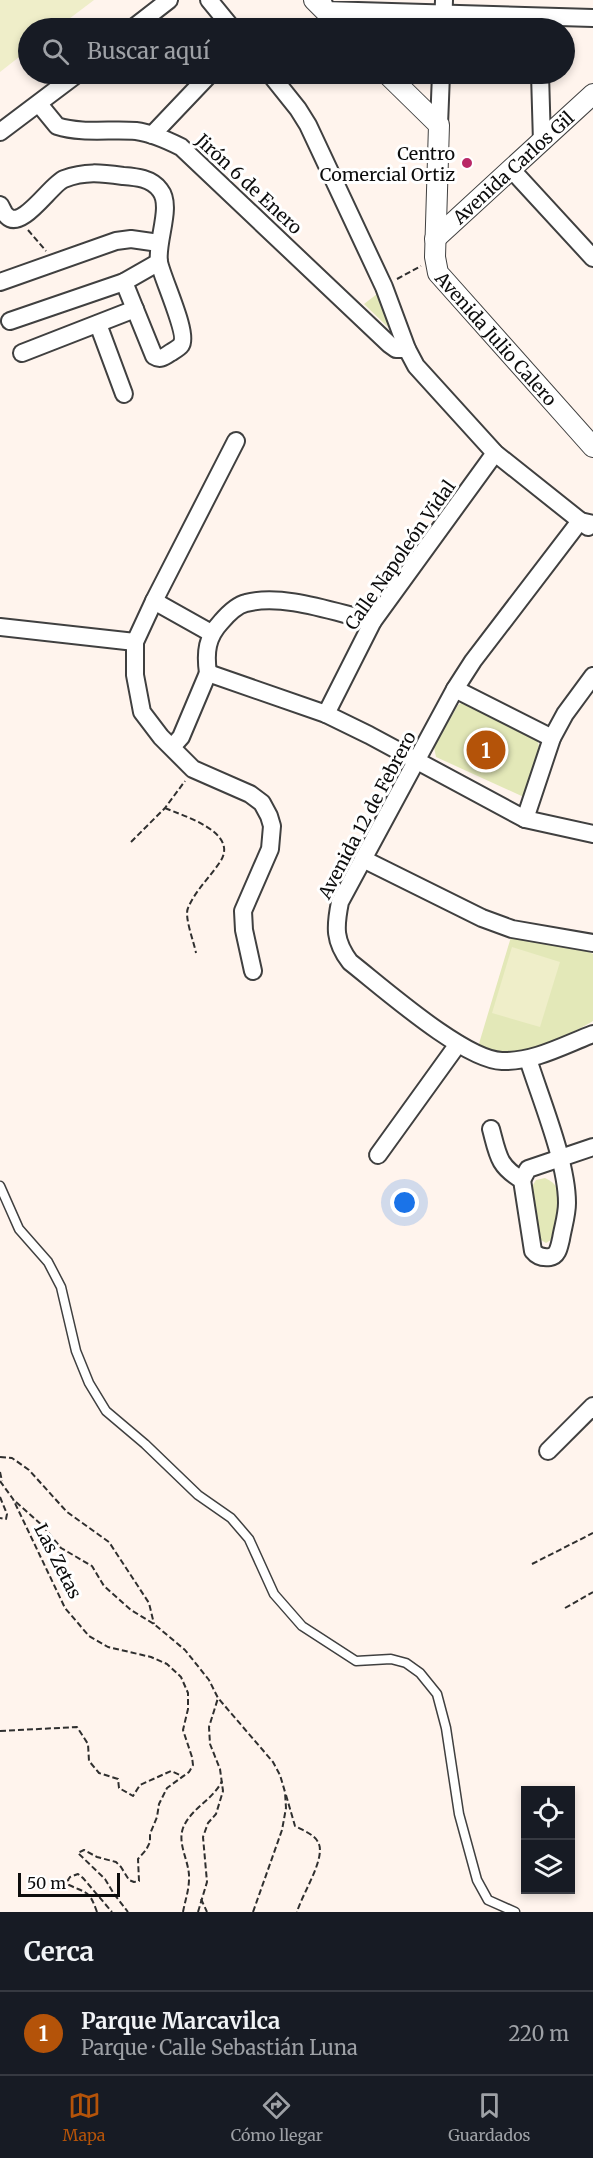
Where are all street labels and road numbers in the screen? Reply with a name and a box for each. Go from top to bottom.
street label: Avenida Carlos Gil [447,106,579,229]
street label: Jirón 6 de Enero [190,128,307,239]
street label: Avenida Julio Calero [430,266,562,410]
street label: Calle Napoleón Vidal [340,475,461,634]
street label: Avenida 12 de Febrero [313,727,421,904]
street label: Las Zetas [29,1520,87,1603]

